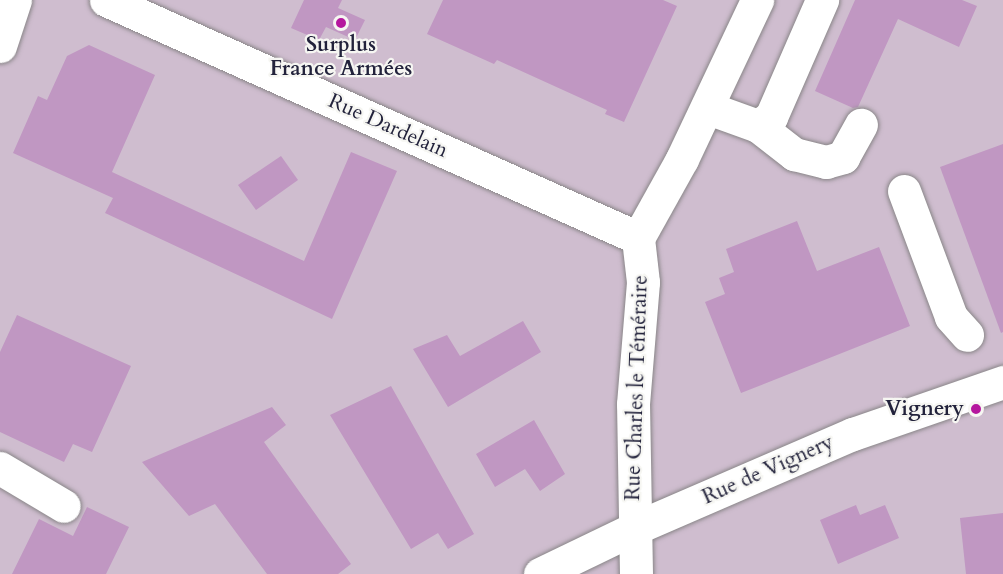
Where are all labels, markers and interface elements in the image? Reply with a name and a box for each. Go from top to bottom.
marker: Surplus France Armées [334,16,348,30]
place label: Surplus France Armées [270,32,412,82]
street label: Rue Dardelain [324,88,452,164]
street label: Rue Charles le Téméraire [620,275,654,501]
place label: Vignery [885,396,964,422]
marker: Vignery [969,402,983,416]
street label: Rue de Vignery [698,430,838,510]

